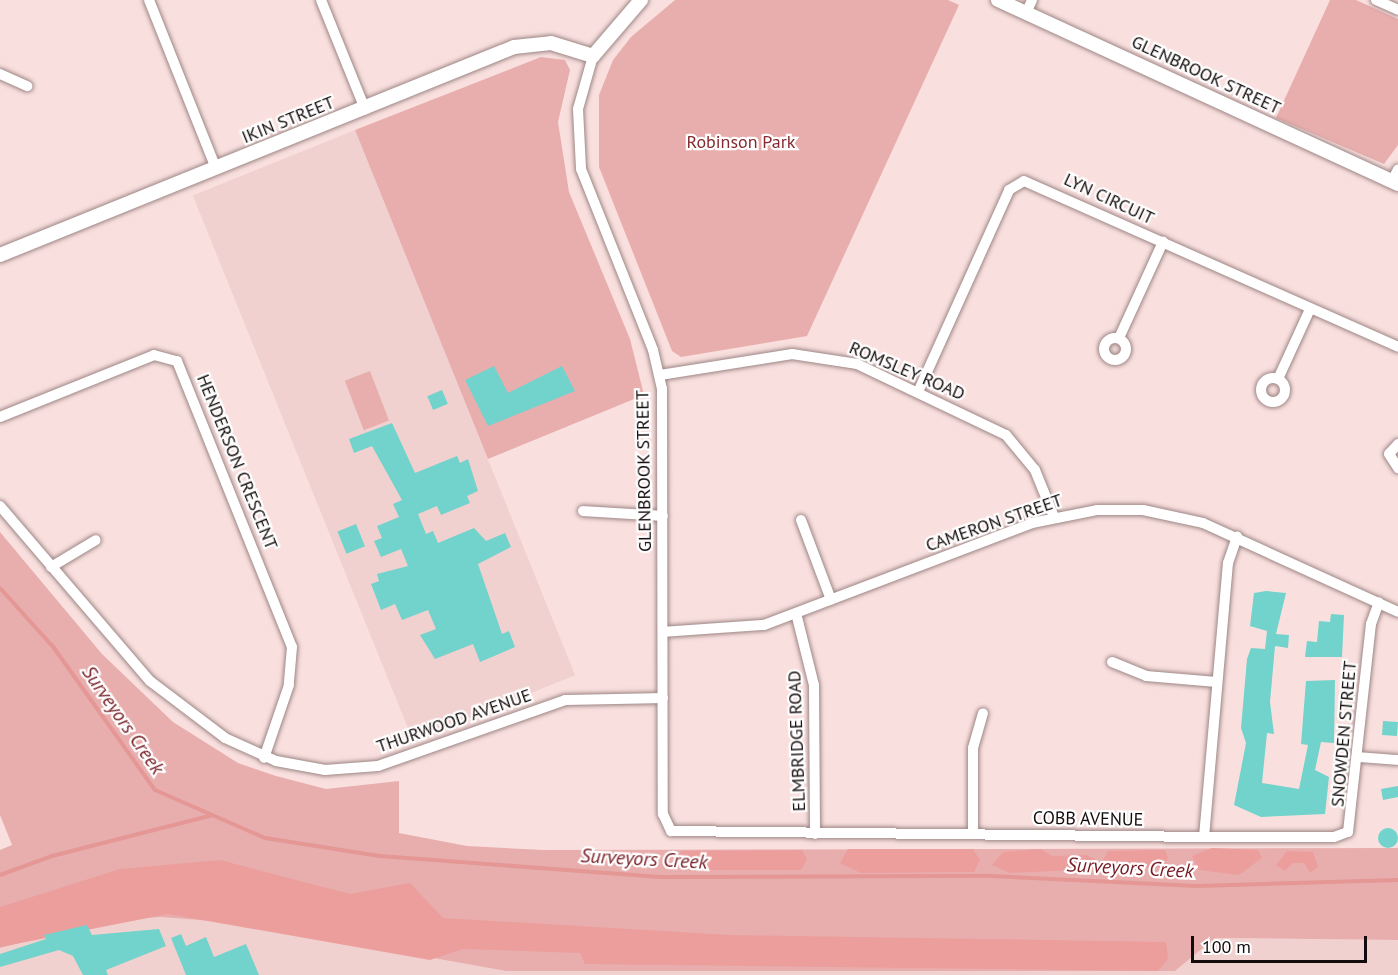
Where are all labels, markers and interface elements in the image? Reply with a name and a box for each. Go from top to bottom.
street label: GLENBROOK STREET [1128,31,1284,119]
street label: IKIN STREET [239,92,337,148]
park label: Robinson Park [687,131,795,153]
street label: LYN CIRCUIT [1060,169,1158,229]
street label: ROMSLEY ROAD [846,337,968,405]
street label: HENDERSON CRESCENT [192,371,282,553]
street label: GLENBROOK STREET [632,390,656,552]
street label: CAMERON STREET [923,490,1065,556]
street label: SNOWDEN STREET [1327,660,1361,808]
water label: Surveyors Creek [77,661,169,779]
street label: ELMBRIDGE ROAD [784,670,810,812]
street label: THURWOOD AVENUE [374,684,534,758]
street label: COBB AVENUE [1032,807,1144,831]
water label: Surveyors Creek [580,844,708,874]
water label: Surveyors Creek [1066,853,1194,883]
scale bar [1194,924,1370,962]
text: 100 m [1202,935,1251,958]

